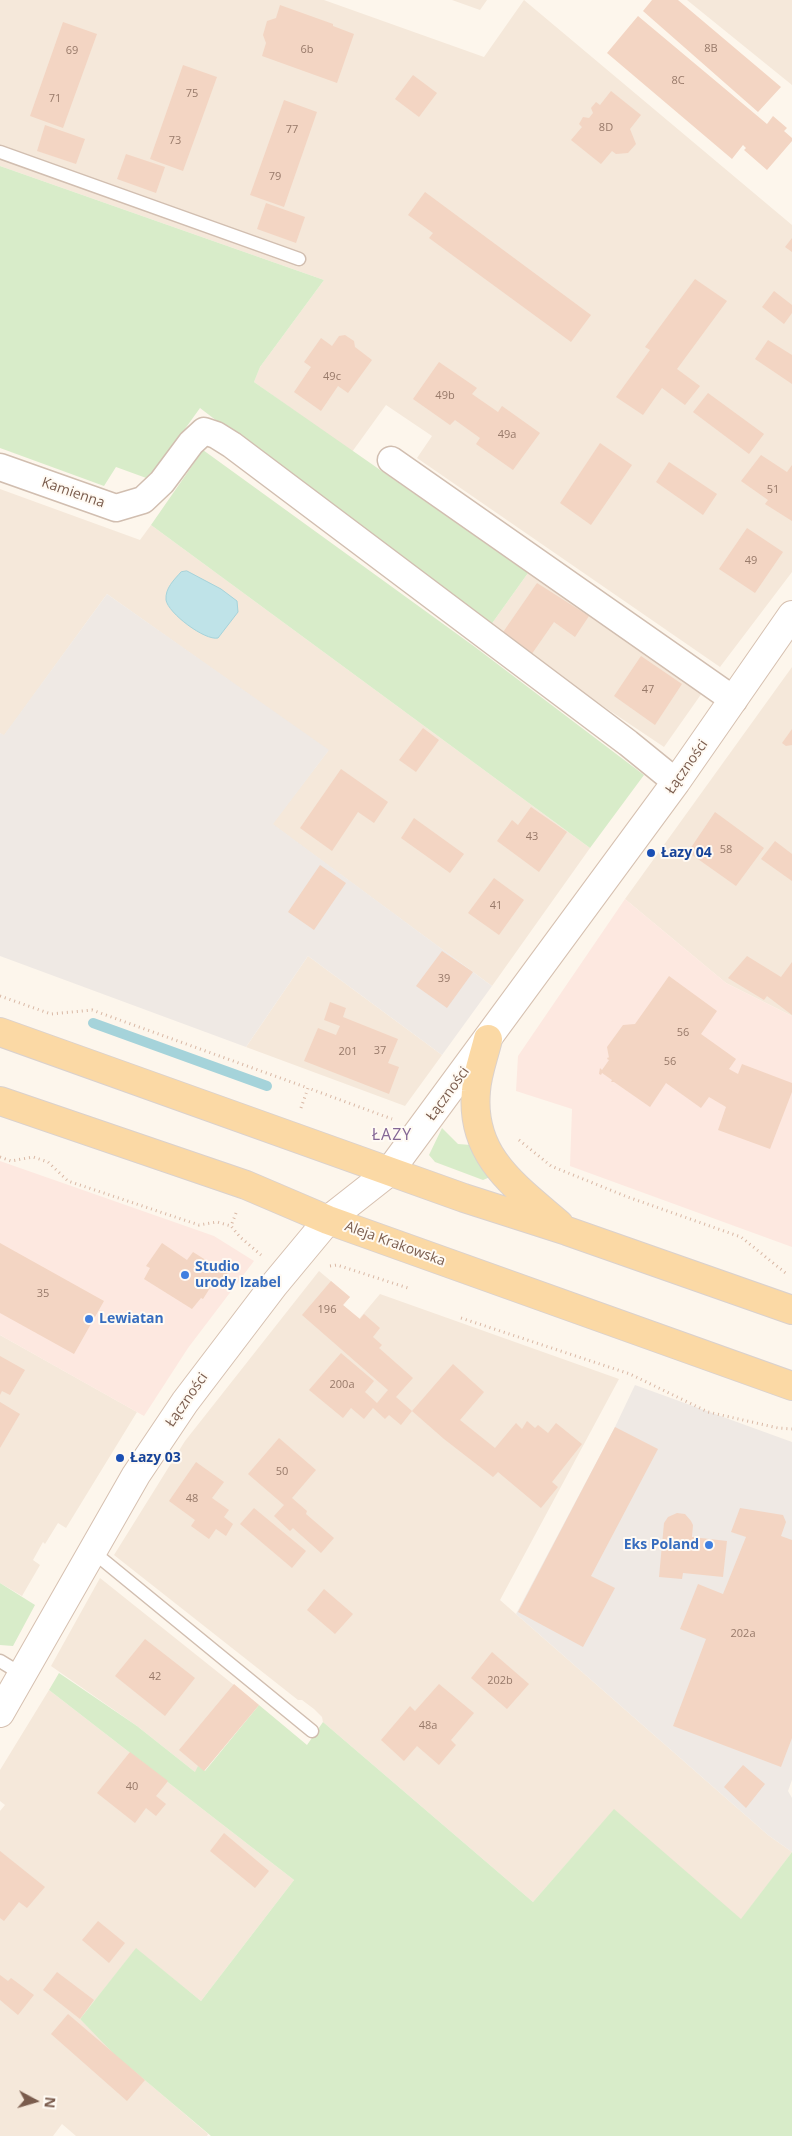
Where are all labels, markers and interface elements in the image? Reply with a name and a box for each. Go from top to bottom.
house number: 8B [704,42,718,56]
house number: 6b [300,43,314,57]
house number: 69 [66,44,78,58]
house number: 8C [671,74,685,88]
house number: 75 [186,87,198,101]
house number: 71 [49,92,61,106]
house number: 8D [599,121,613,135]
house number: 77 [286,123,298,137]
house number: 73 [169,134,181,148]
house number: 79 [269,170,281,184]
house number: 49c [323,370,341,384]
house number: 49b [435,389,455,403]
house number: 49a [498,428,516,442]
street label: Kamienna [39,474,107,512]
house number: 51 [767,483,779,497]
house number: 49 [745,554,757,568]
house number: 47 [642,683,654,697]
street label: Łączności [662,737,712,797]
house number: 43 [526,830,538,844]
house number: 58 [720,843,732,857]
place label: Łazy 04 [661,845,712,861]
marker: Łazy 04 [645,847,657,859]
house number: 41 [490,899,502,913]
house number: 39 [438,972,450,986]
house number: 56 [677,1026,689,1040]
house number: 37 [374,1044,386,1058]
house number: 201 [339,1045,357,1059]
house number: 56 [664,1055,676,1069]
street label: Łączności [423,1064,473,1124]
district label: ŁAZY [371,1125,413,1145]
street label: Aleja Krakowska [342,1218,448,1270]
place label: Studio urody Izabel [195,1259,281,1292]
marker: Studio urody Izabel [179,1269,191,1281]
house number: 35 [37,1287,49,1301]
house number: 196 [318,1303,336,1317]
place label: Lewiatan [99,1311,164,1327]
marker: Lewiatan [83,1313,95,1325]
street label: Łączności [162,1370,212,1430]
house number: 200a [330,1378,354,1392]
place label: Łazy 03 [130,1450,181,1466]
marker: Łazy 03 [114,1452,126,1464]
house number: 50 [276,1465,288,1479]
house number: 48 [186,1492,198,1506]
place label: Eks Poland [624,1537,699,1553]
marker: Eks Poland [703,1539,715,1551]
house number: 202a [731,1627,755,1641]
house number: 42 [149,1670,161,1684]
house number: 202b [487,1674,513,1688]
house number: 48a [419,1719,437,1733]
house number: 40 [126,1780,138,1794]
north arrow [10,2076,60,2126]
text: N [40,2096,60,2109]

